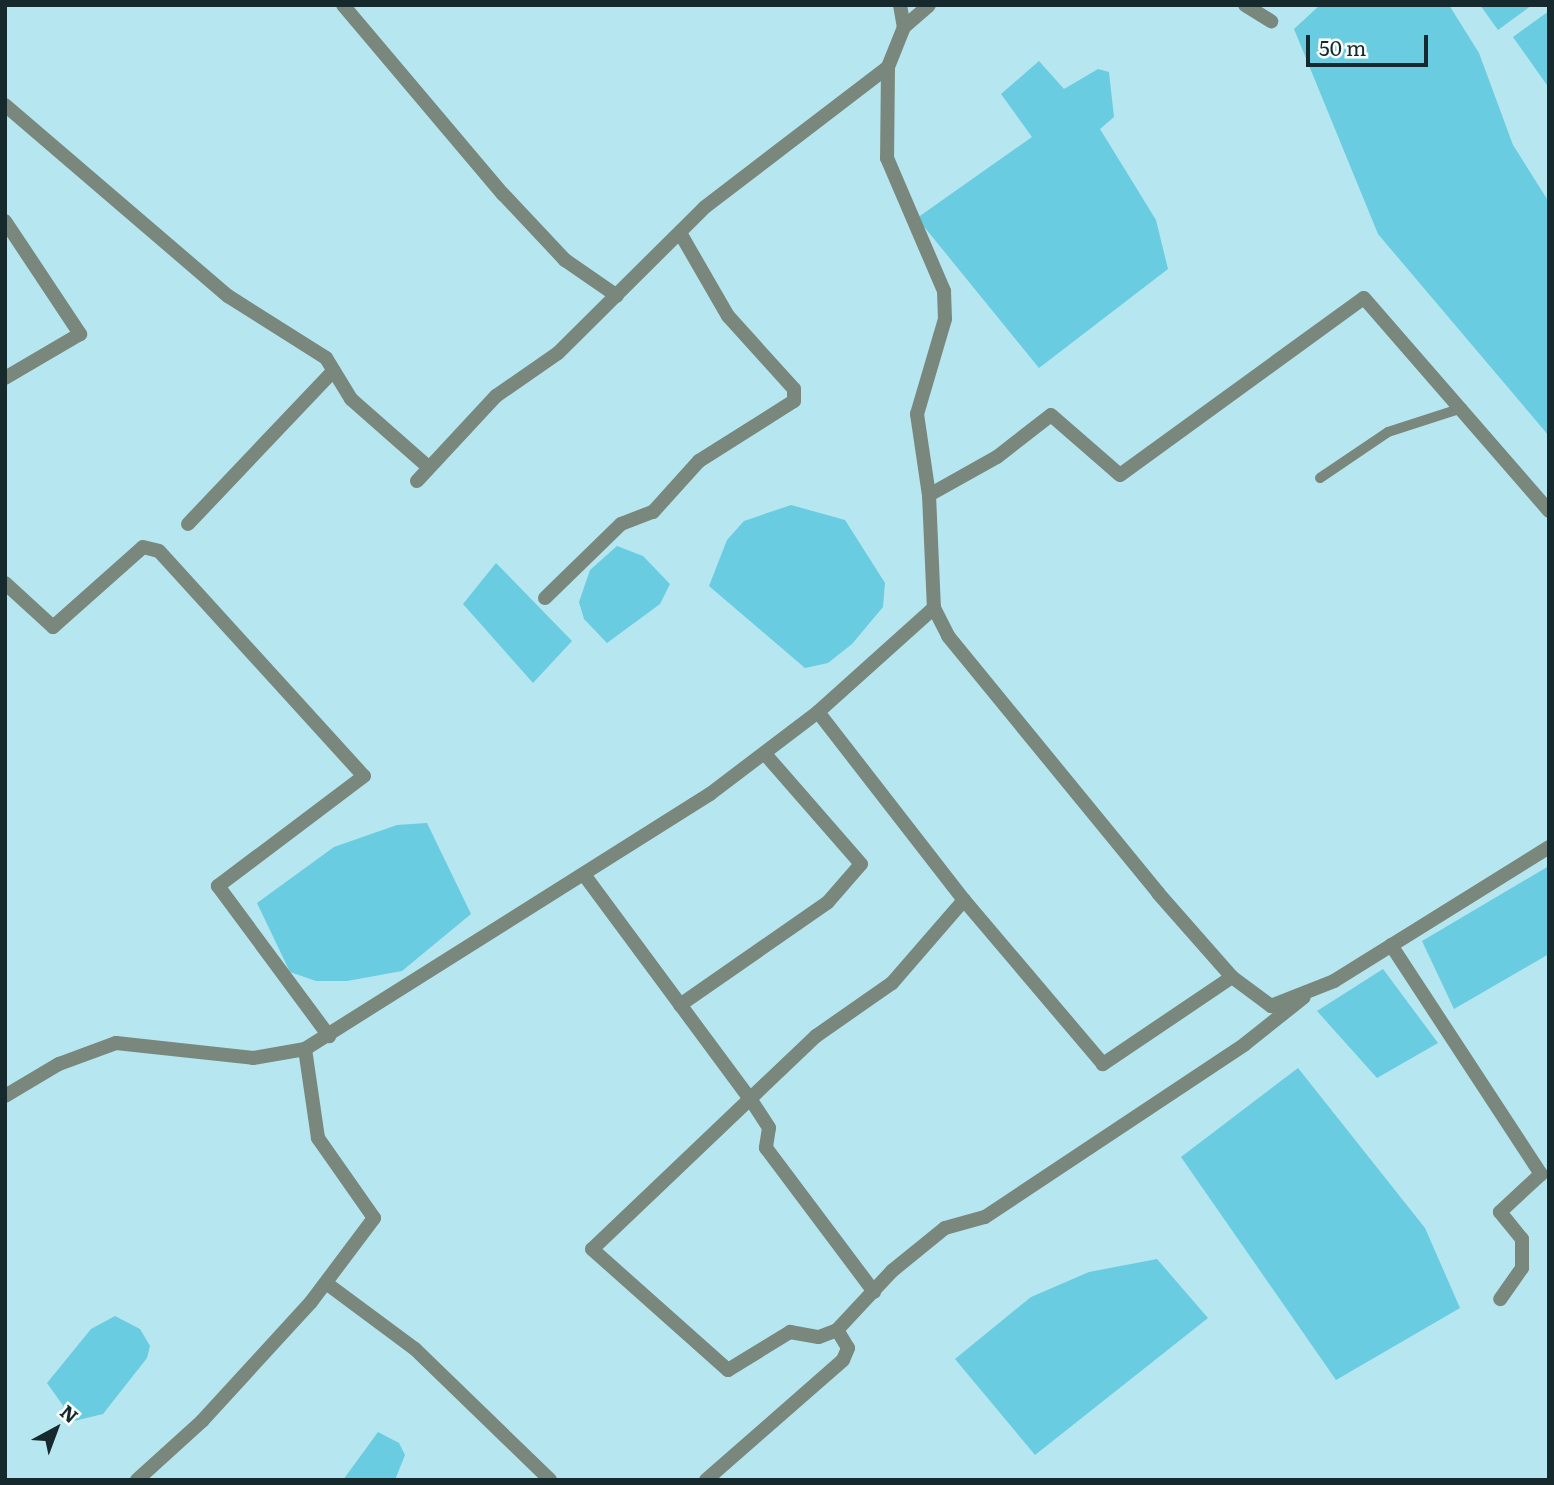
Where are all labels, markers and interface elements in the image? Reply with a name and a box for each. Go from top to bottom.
scale bar [1309,21,1432,65]
text: 50 m [1319,31,1366,62]
north arrow [21,1394,91,1464]
text: N [55,1397,85,1429]

